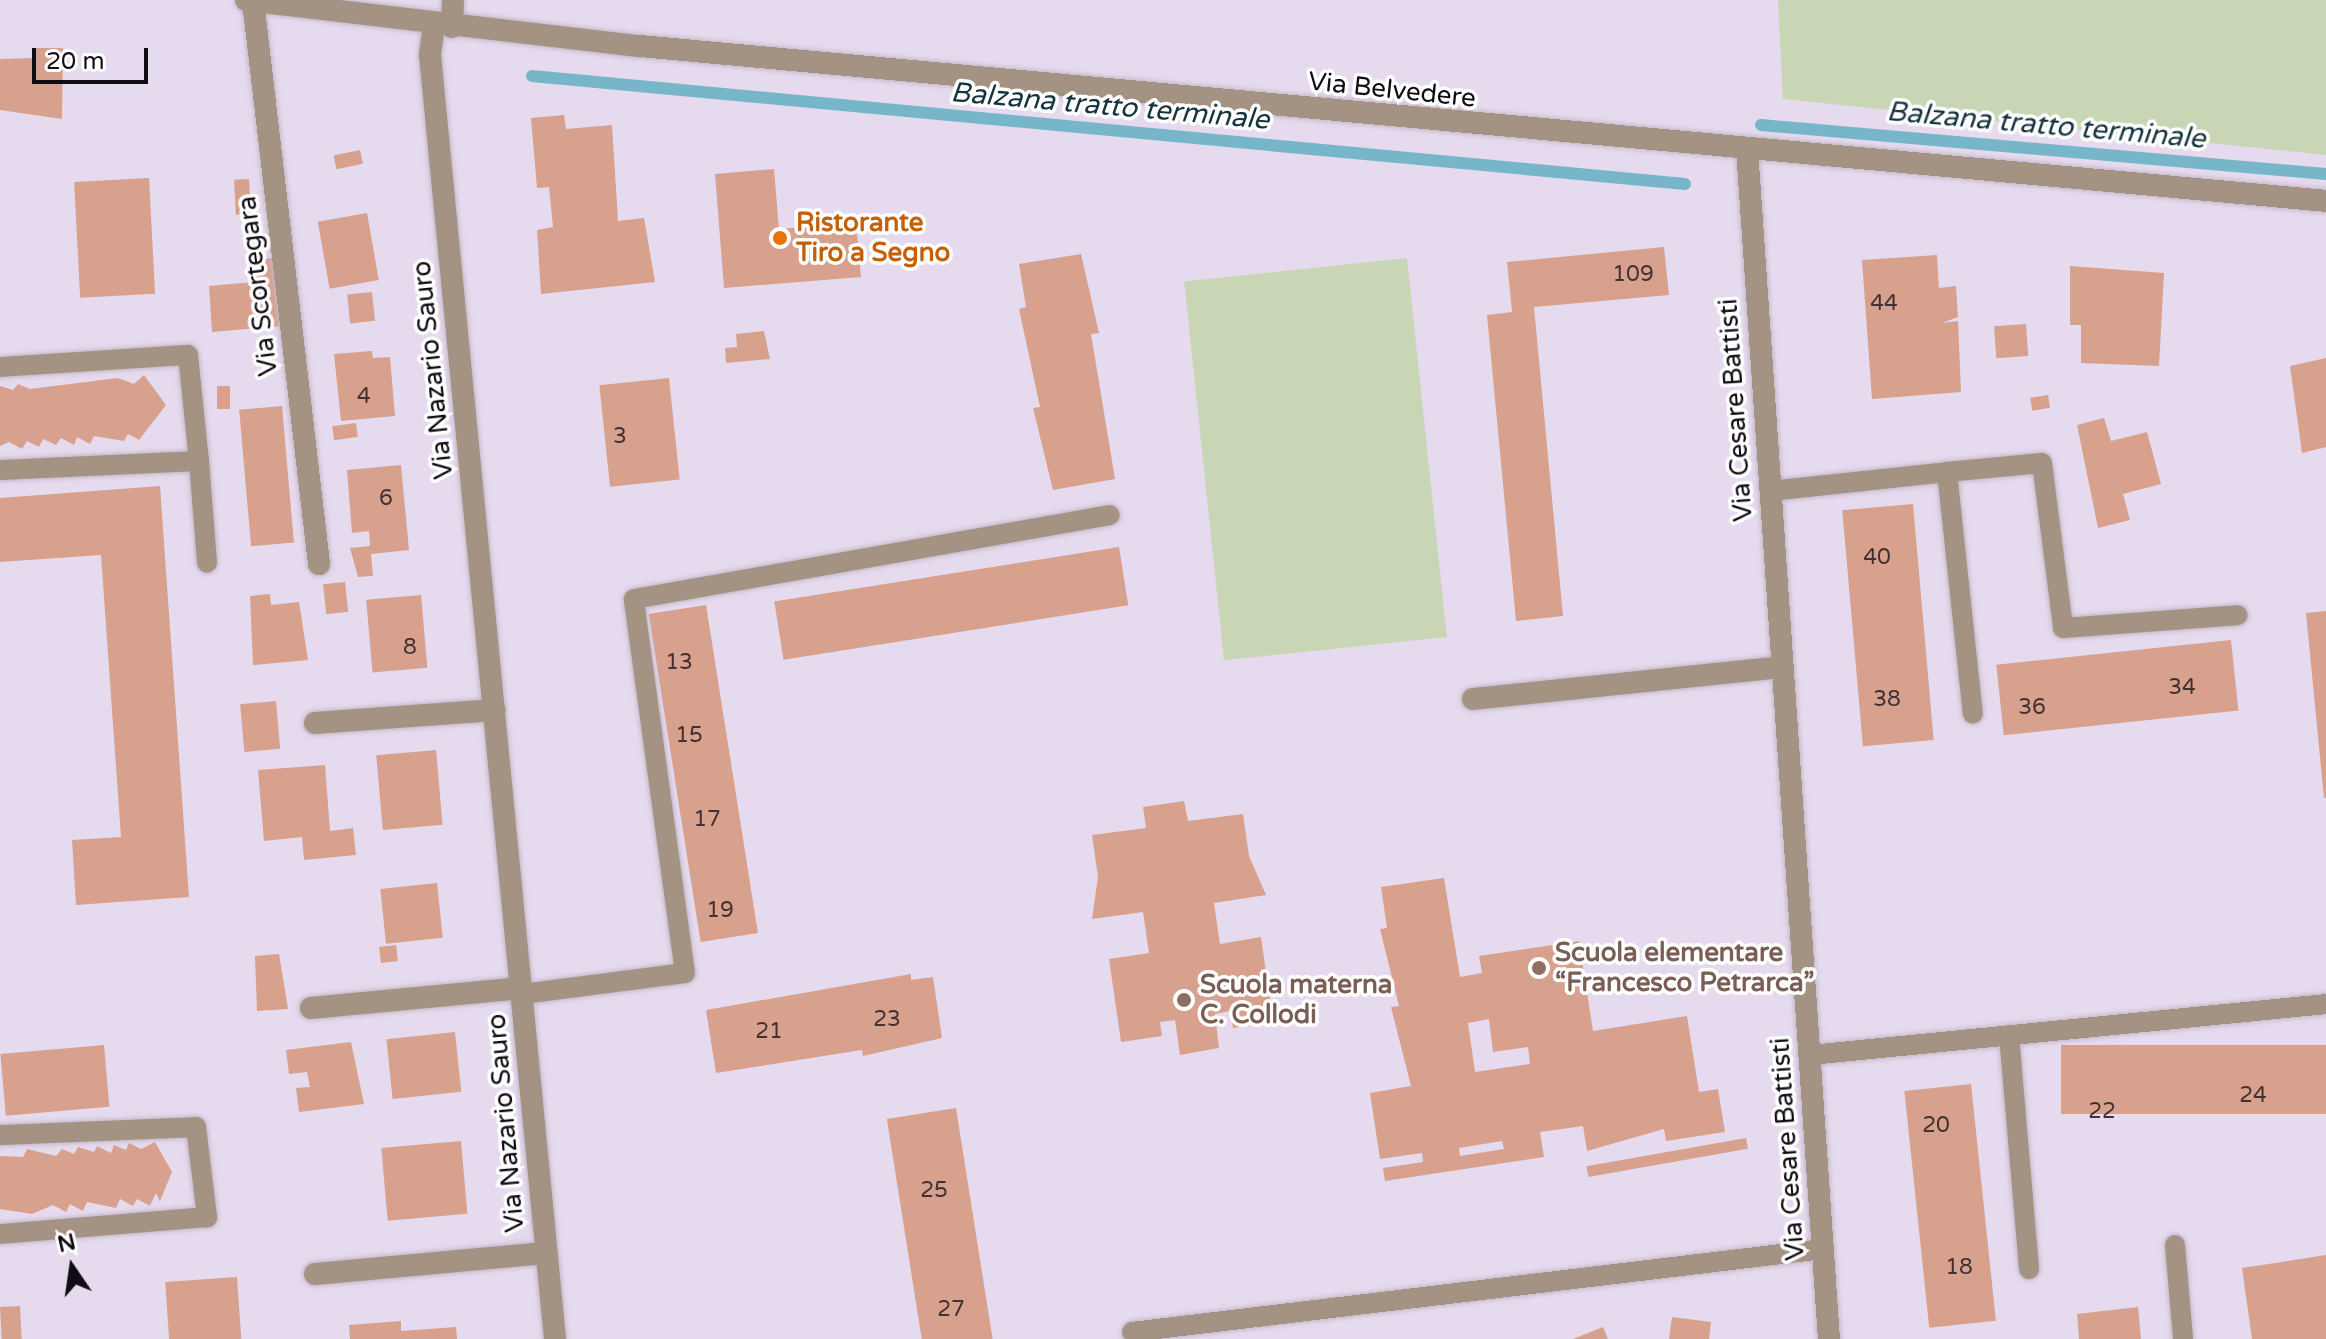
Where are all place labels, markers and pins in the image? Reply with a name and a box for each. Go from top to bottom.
place label: Ristorante Tiro a Segno [796,207,950,268]
marker: Ristorante Tiro a Segno [771,229,789,247]
place label: Scuola elementare “Francesco Petrarca” [1555,937,1814,998]
marker: Scuola elementare “Francesco Petrarca” [1530,959,1548,977]
place label: Scuola materna C. Collodi [1200,969,1392,1030]
marker: Scuola materna C. Collodi [1175,991,1193,1009]

